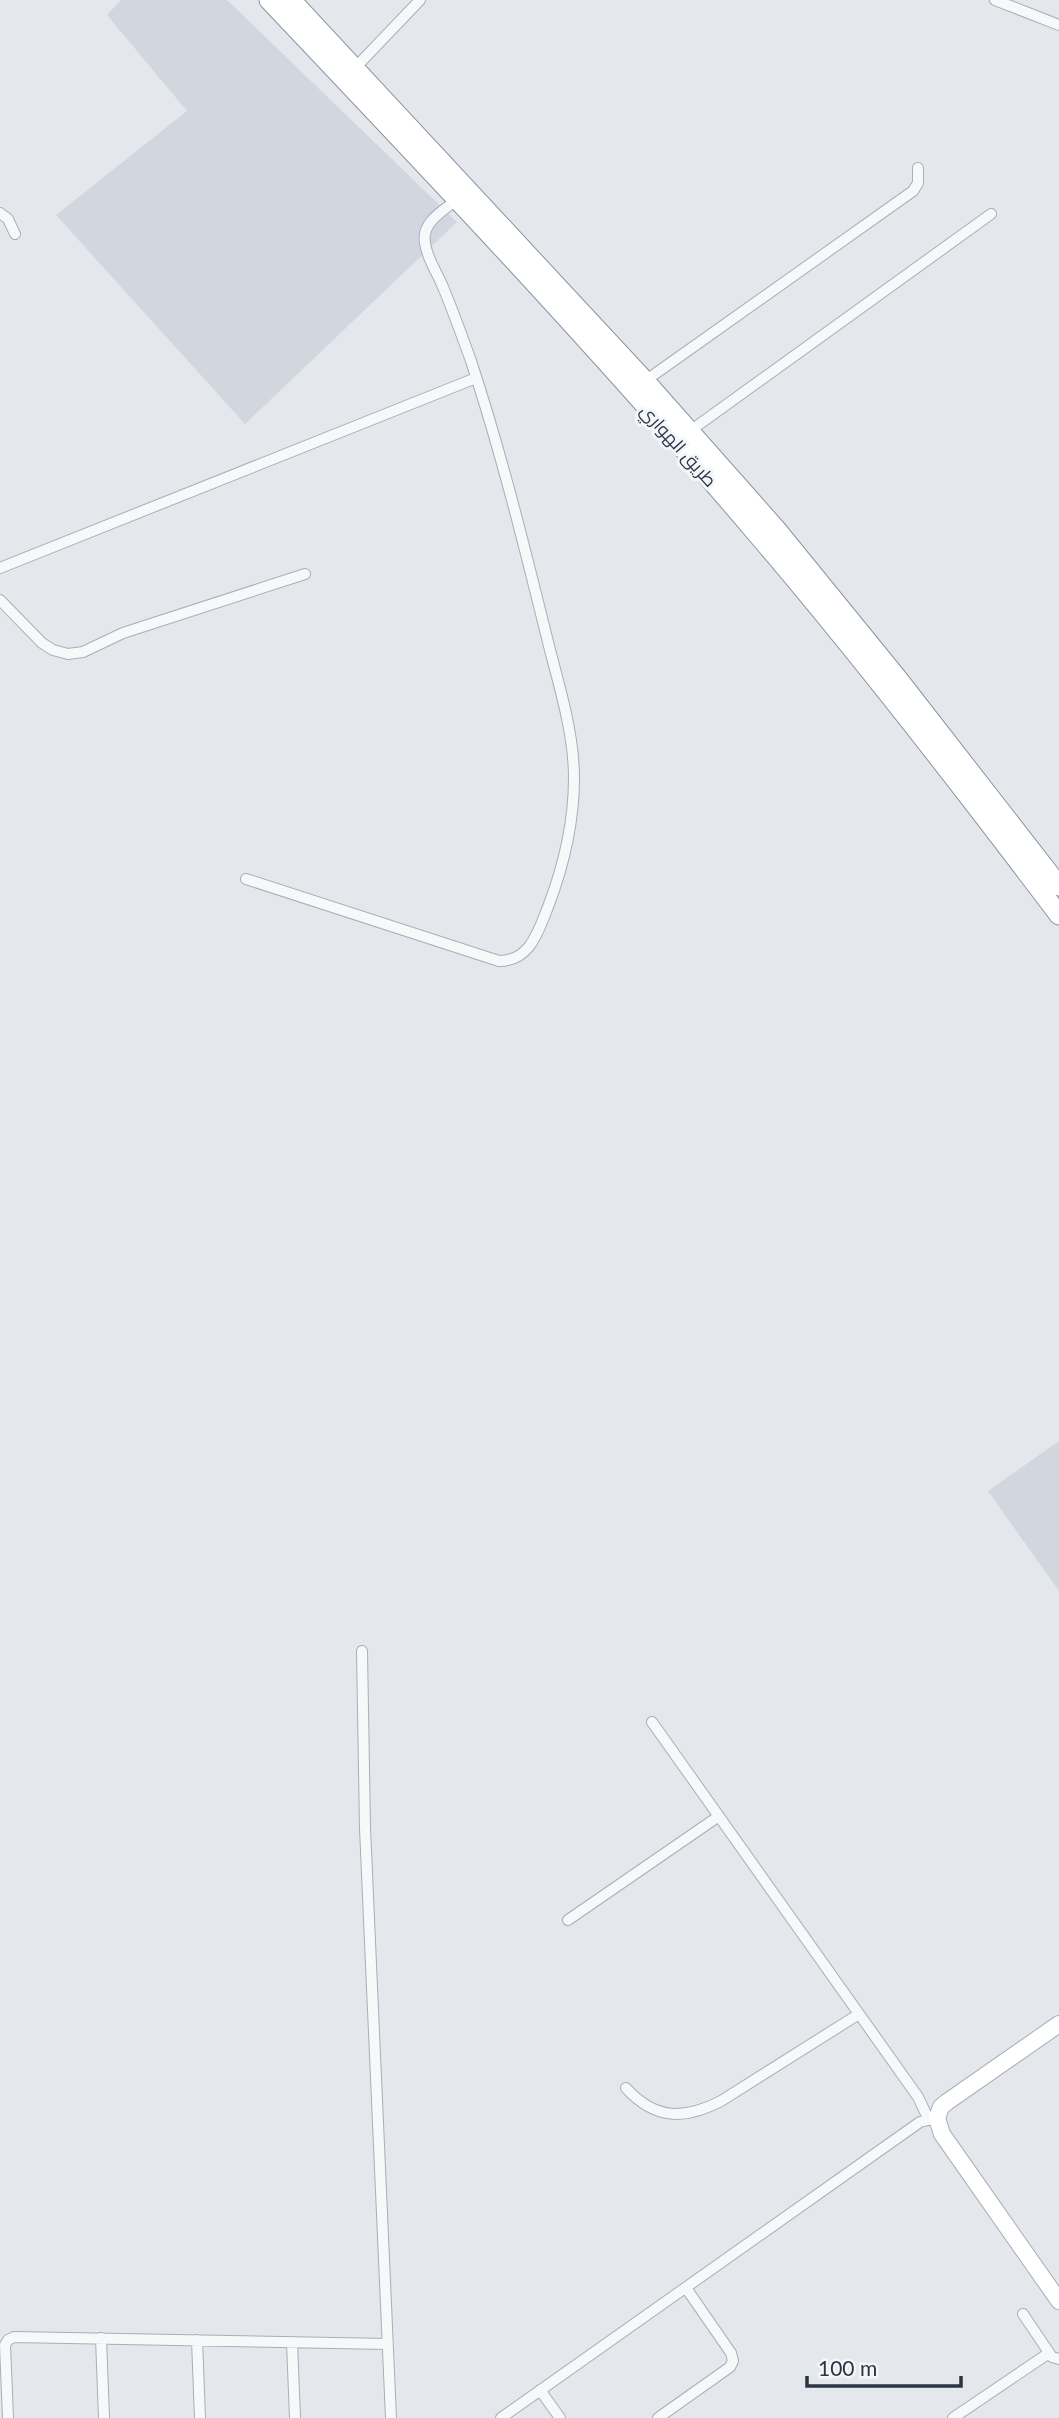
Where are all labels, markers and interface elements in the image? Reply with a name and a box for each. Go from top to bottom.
street label: طريق الهواري [633,399,722,494]
scale bar [807,2344,961,2388]
text: 100 m [818,2355,877,2380]

